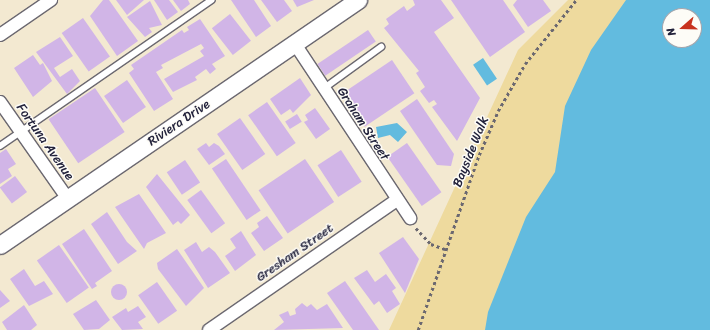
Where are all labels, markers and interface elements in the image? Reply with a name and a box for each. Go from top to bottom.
north arrow [662,8,702,48]
text: N [661,25,681,39]
street label: Graham Street [333,84,393,164]
street label: Riviera Drive [145,96,213,150]
street label: Fortuna Avenue [13,101,77,183]
street label: Bayside Walk [450,114,492,190]
street label: Gresham Street [253,221,337,285]

